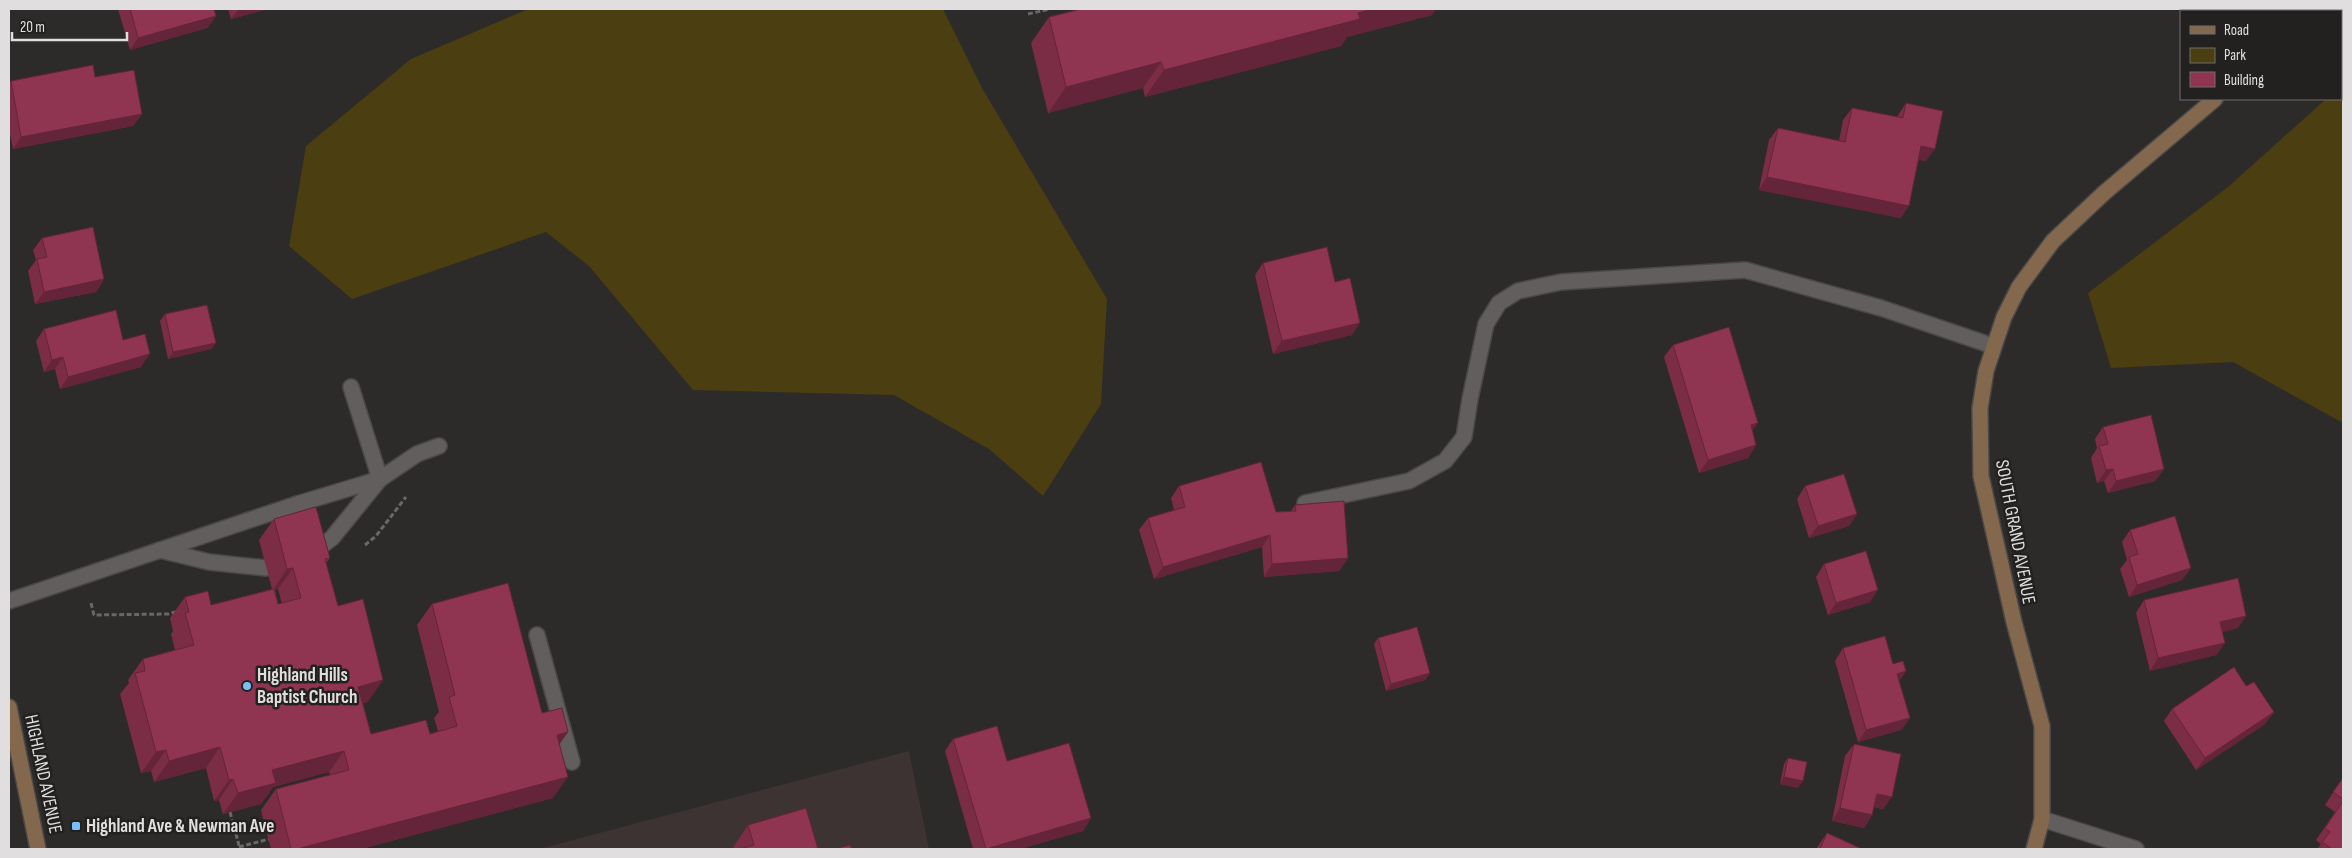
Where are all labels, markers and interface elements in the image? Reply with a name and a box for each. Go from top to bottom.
scale bar [12,10,128,42]
legend [2180,10,2342,100]
text: 20 m [20,18,45,37]
text: Road [2224,21,2249,40]
text: Park [2224,46,2246,65]
text: Building [2224,71,2264,90]
street label: SOUTH GRAND AVENUE [1990,458,2040,606]
place label: Highland Hills Baptist Church [257,664,357,709]
marker: Highland Hills Baptist Church [241,680,253,692]
street label: HIGHLAND AVENUE [19,712,67,836]
place label: Highland Ave & Newman Ave [86,815,274,838]
marker: Highland Ave & Newman Ave [70,820,82,832]

